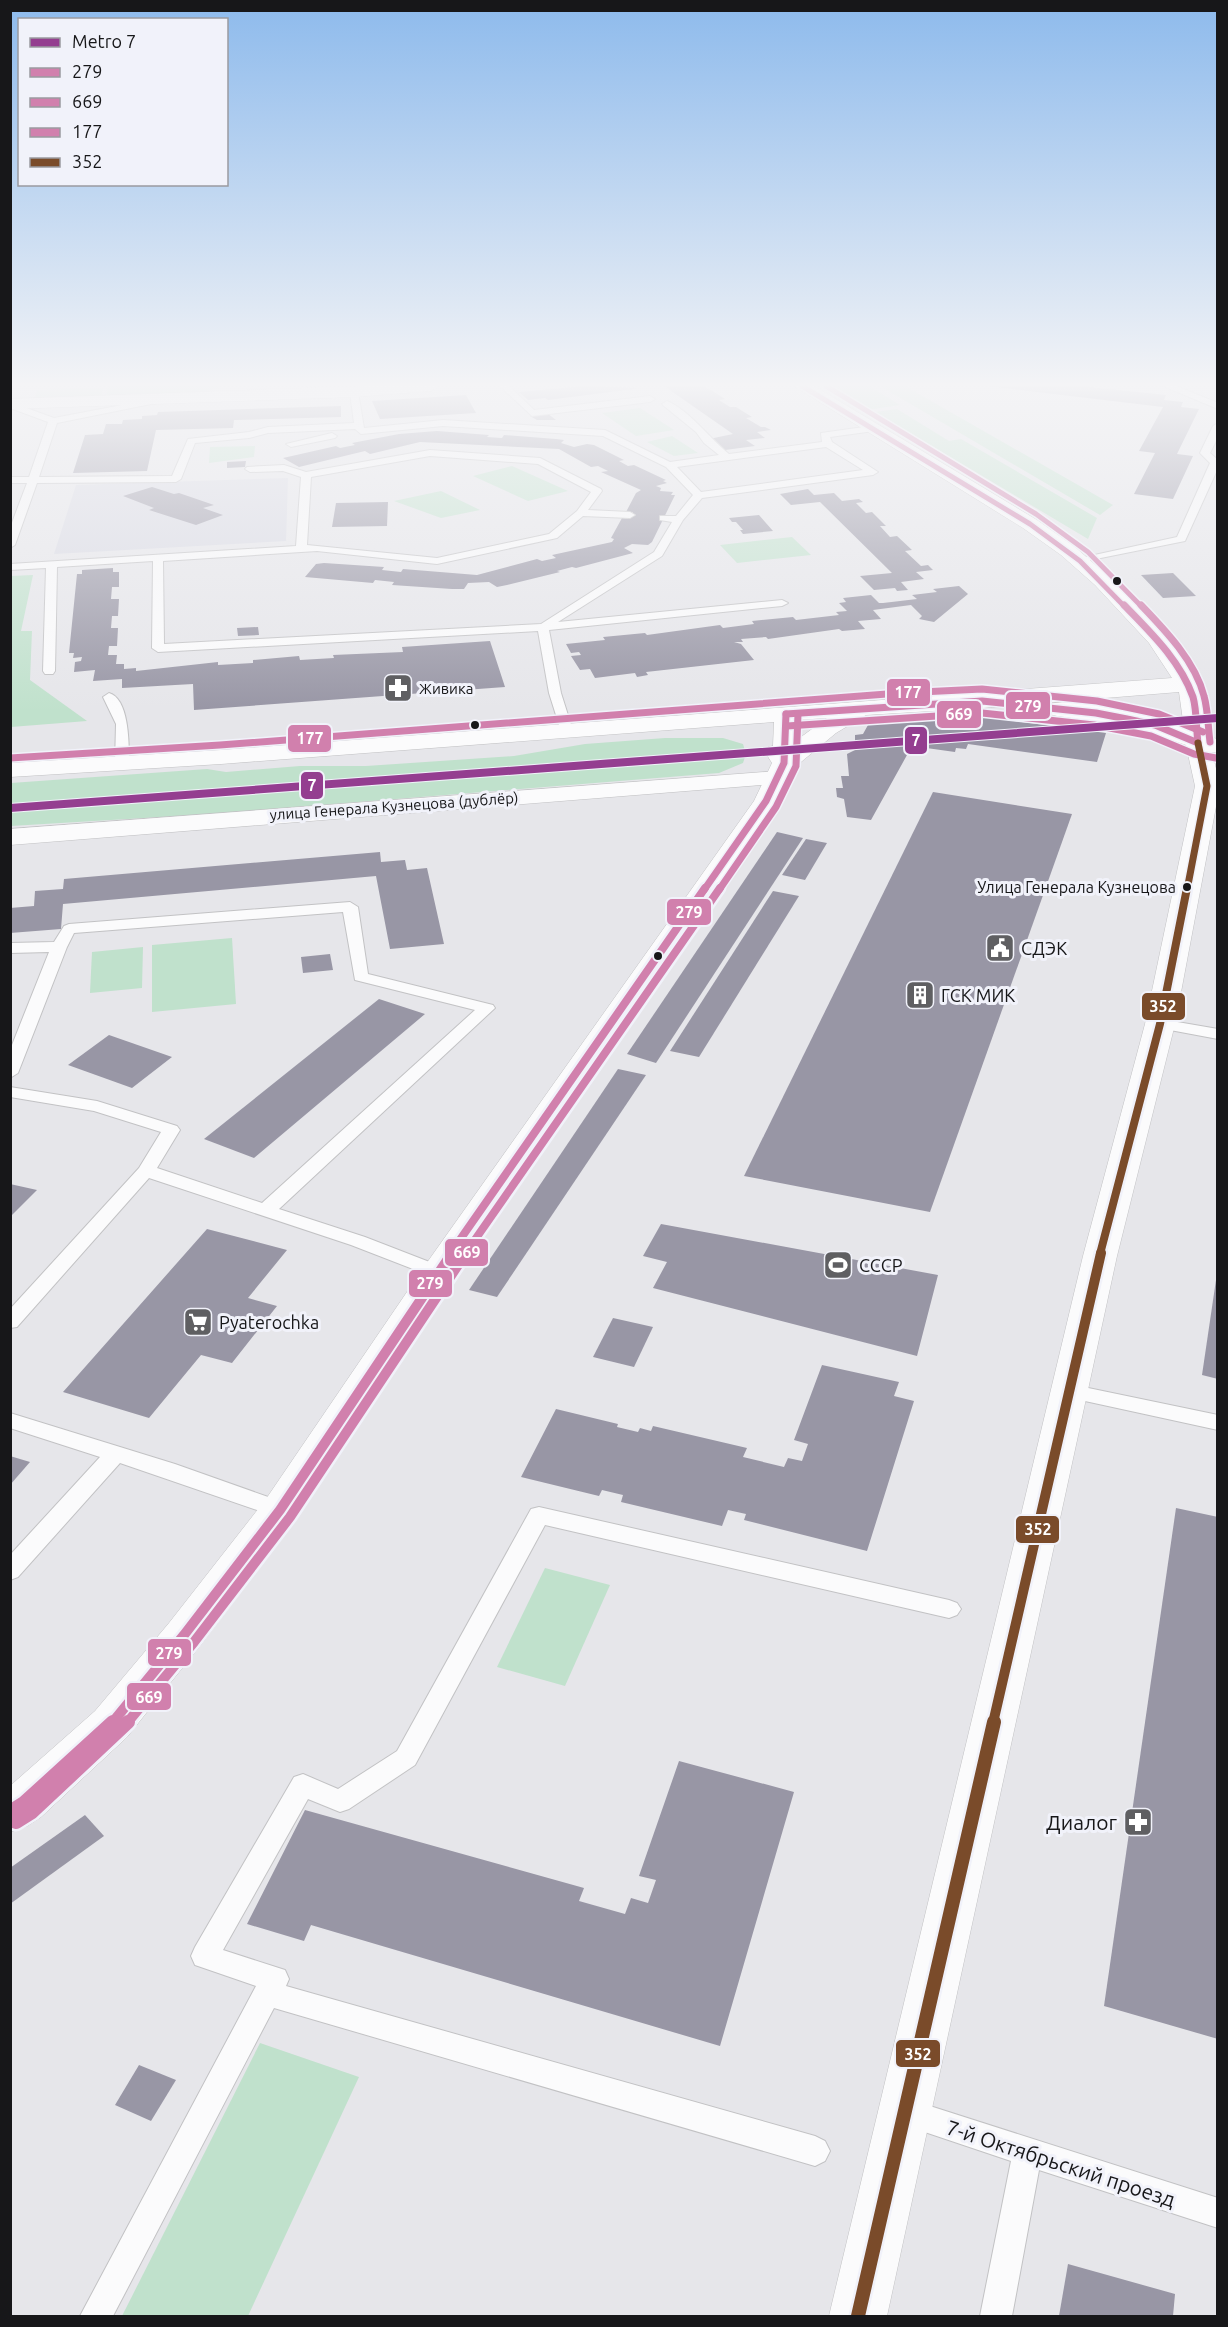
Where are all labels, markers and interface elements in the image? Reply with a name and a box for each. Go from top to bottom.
legend [18,18,228,186]
text: Metro 7 [72,31,136,51]
text: 279 [72,61,102,81]
text: 669 [72,91,102,111]
text: 177 [72,121,102,141]
text: 352 [72,151,102,171]
unlabelled marker [1111,575,1123,587]
pharmacy icon: Живика [382,672,414,704]
line badge: 177 [886,678,931,707]
place label: Живика [419,680,473,697]
text: 177 [894,683,922,701]
line badge: 279 [1005,691,1051,720]
text: 279 [1014,697,1042,715]
line badge: 669 [936,700,982,729]
text: 669 [945,705,973,723]
unlabelled marker [469,719,481,731]
line badge: 177 [287,724,332,753]
line badge: 7 [904,726,928,755]
text: 177 [296,729,324,747]
text: 7 [911,731,921,749]
line badge: 7 [300,771,324,800]
text: 7 [307,776,317,794]
street label: улица Генерала Кузнецова (дублёр) [269,789,519,823]
place label: Улица Генерала Кузнецова [977,878,1176,896]
marker: Улица Генерала Кузнецова [1181,881,1193,893]
line badge: 279 [666,898,712,926]
text: 279 [675,903,703,921]
public building icon: СДЭК [984,932,1016,964]
place label: СДЭК [1021,938,1067,958]
unlabelled marker [652,950,664,962]
building icon: ГСК МИК [904,979,936,1011]
place label: ГСК МИК [941,985,1015,1005]
line badge: 352 [1141,992,1186,1021]
text: 352 [1149,997,1177,1015]
line badge: 669 [444,1238,489,1267]
text: 669 [453,1243,481,1261]
sports icon: СССР [822,1249,854,1281]
place label: СССР [859,1255,903,1275]
line badge: 279 [408,1269,453,1298]
text: 279 [416,1274,444,1292]
supermarket icon: Pyaterochka [182,1306,214,1338]
place label: Pyaterochka [219,1312,319,1332]
line badge: 352 [1015,1515,1060,1544]
text: 352 [1024,1520,1052,1538]
line badge: 279 [147,1638,192,1667]
text: 279 [155,1644,183,1662]
line badge: 669 [126,1682,172,1711]
text: 669 [135,1688,163,1706]
pharmacy icon: Диалог [1122,1806,1154,1838]
place label: Диалог [1046,1810,1118,1834]
line badge: 352 [895,2039,941,2068]
text: 352 [904,2045,932,2063]
street label: 7-й Октябрьский проезд [944,2115,1178,2211]

